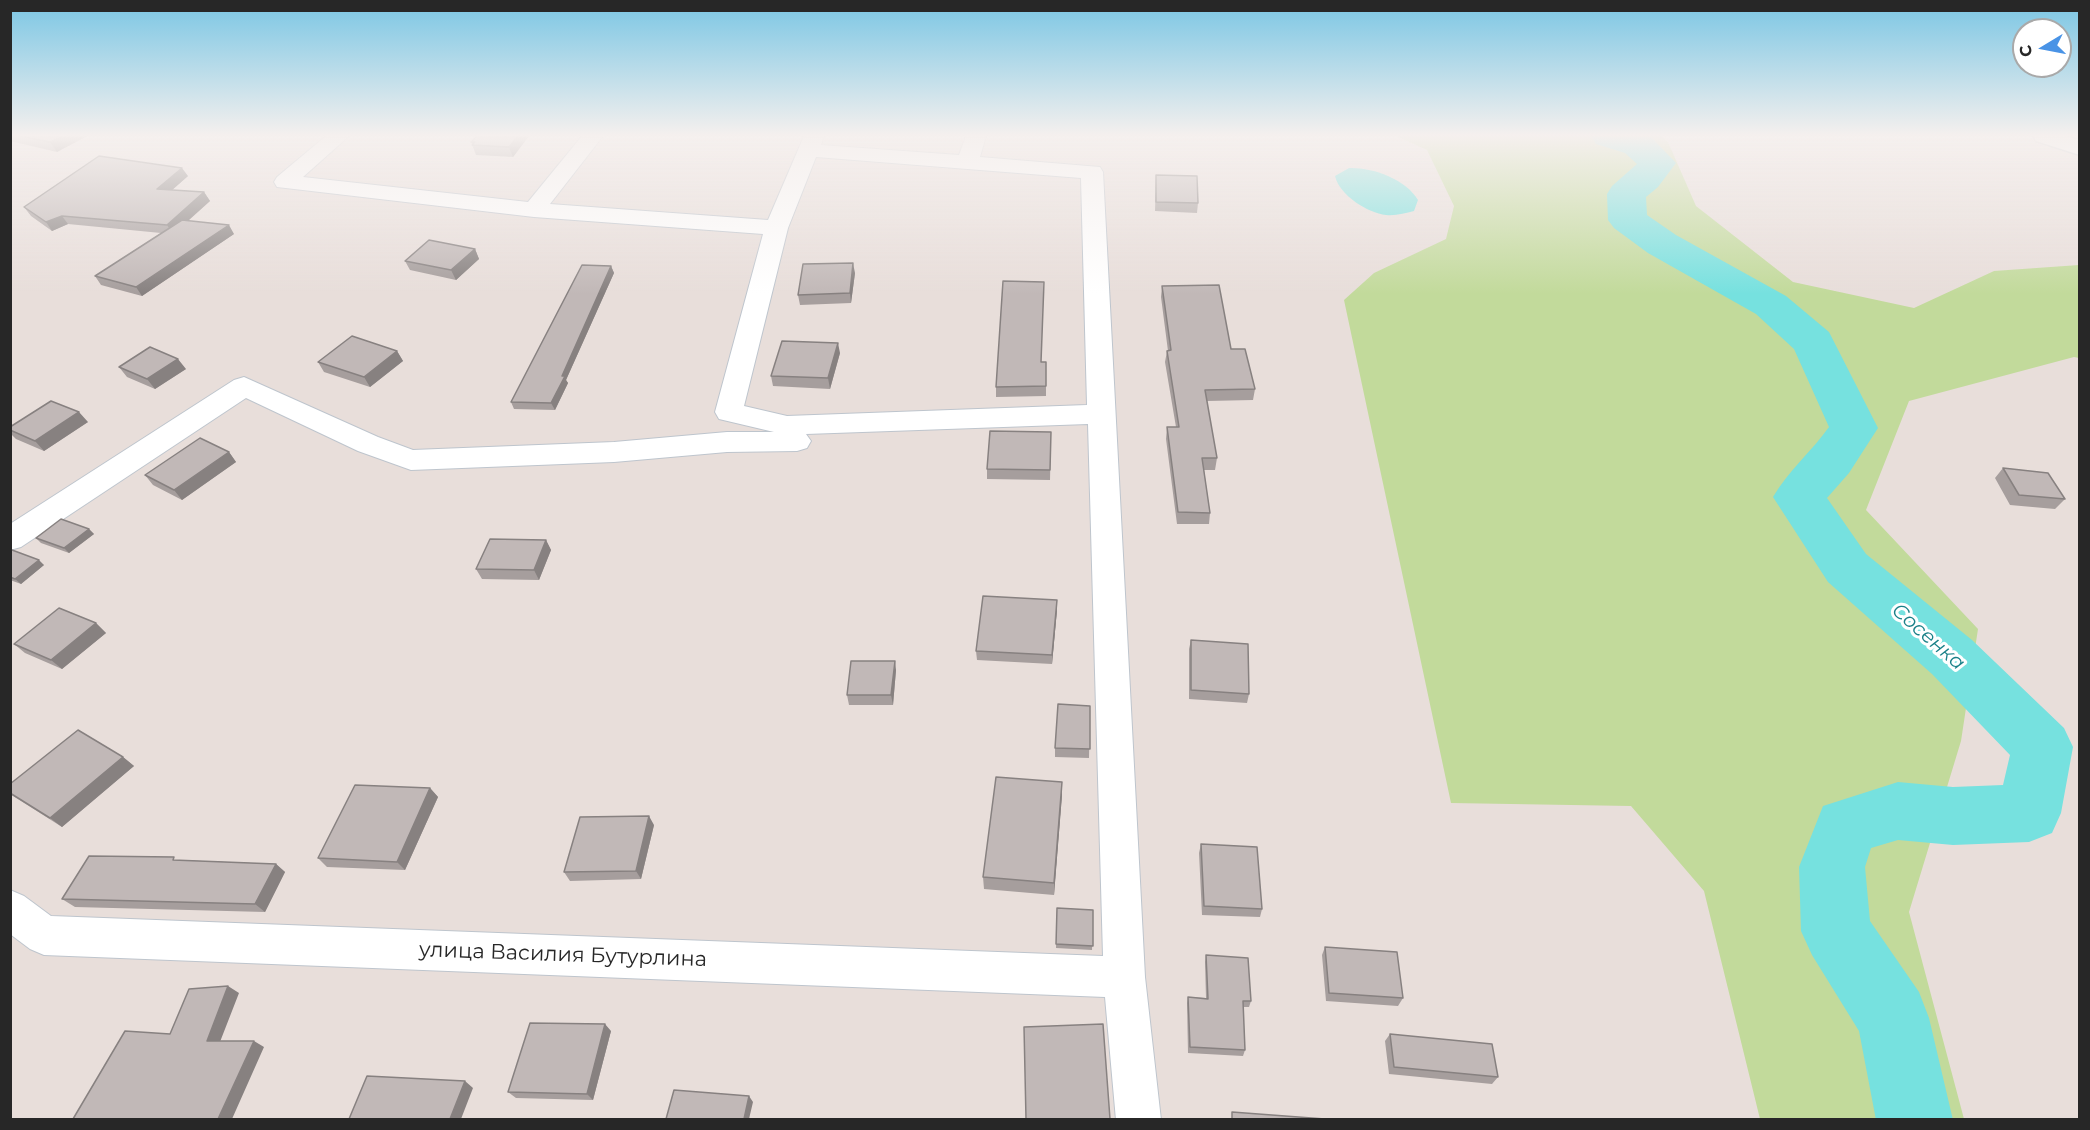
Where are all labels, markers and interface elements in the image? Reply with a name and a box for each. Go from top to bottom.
north arrow [2012,18,2072,78]
text: С [2015,43,2036,58]
water label: Сосенка [1886,599,1970,675]
street label: улица Василия Бутурлина [419,937,707,973]

